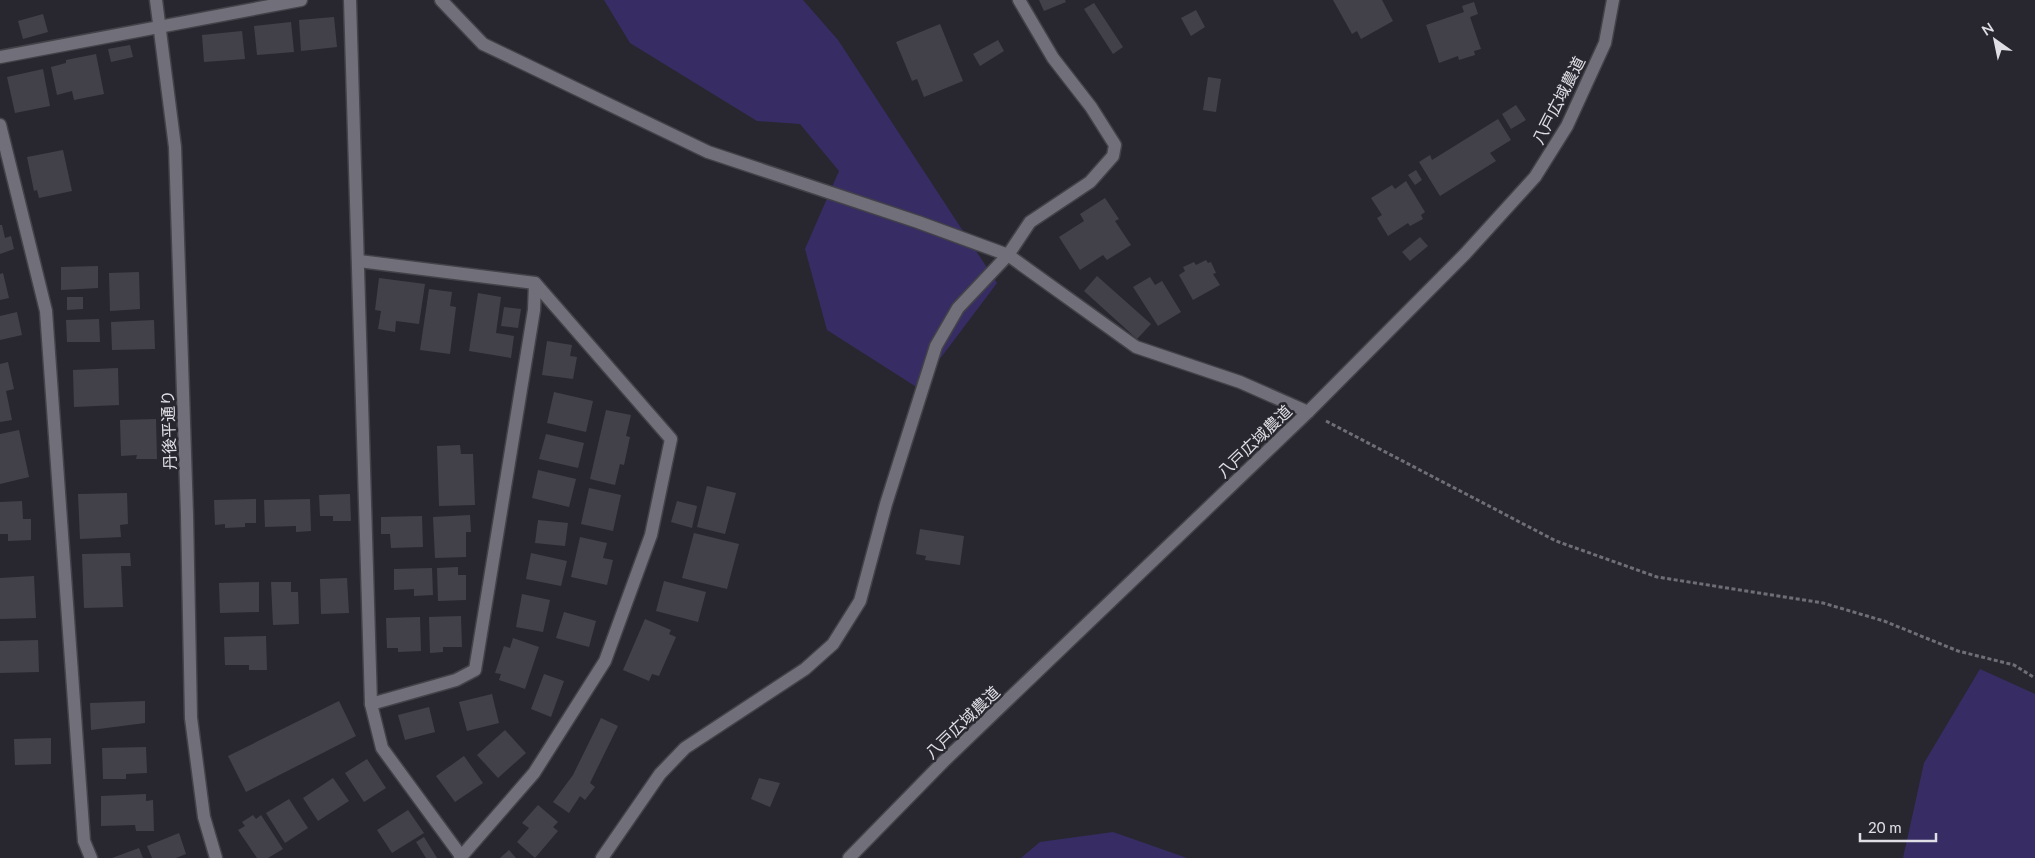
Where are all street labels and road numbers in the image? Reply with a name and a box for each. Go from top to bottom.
street label: 八戸広域農道 [1528,53,1588,147]
street label: 丹後平通り [157,390,179,470]
street label: 八戸広域農道 [1213,401,1295,481]
street label: 八戸広域農道 [921,682,1003,762]

